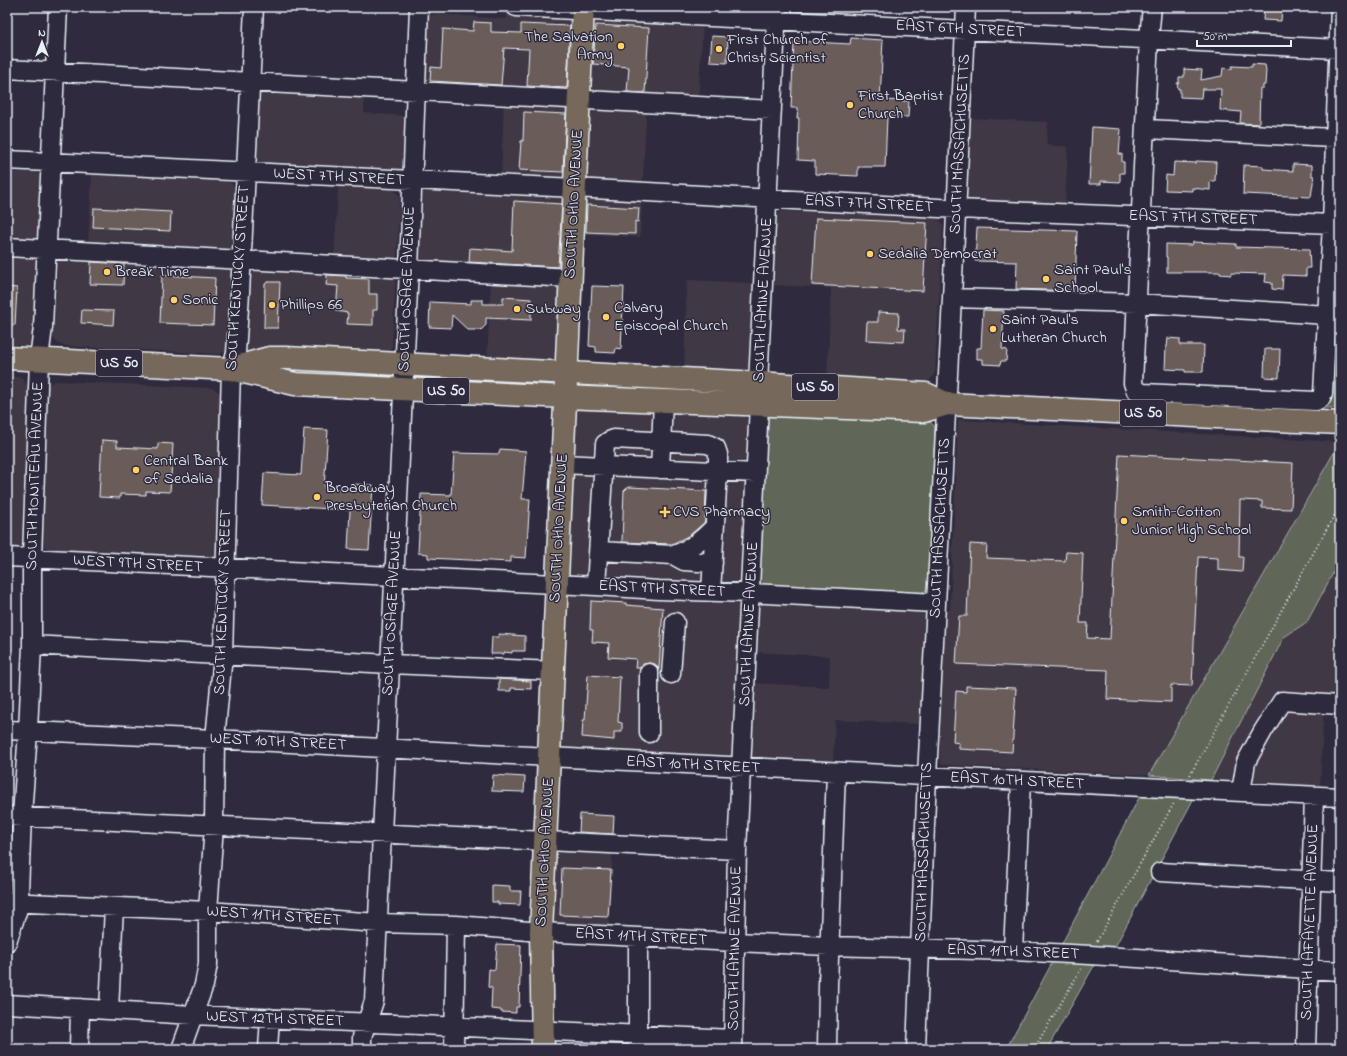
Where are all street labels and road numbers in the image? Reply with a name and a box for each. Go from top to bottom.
street label: EAST 6TH STREET [895,14,1025,44]
street label: SOUTH MASSACHUSETTS [943,53,977,235]
street label: SOUTH OHIO AVENUE [558,129,590,279]
street label: WEST 7TH STREET [273,162,405,192]
street label: SOUTH KENTUCKY STREET [220,185,256,371]
street label: EAST 7TH STREET [804,189,934,219]
street label: EAST 7TH STREET [1128,204,1258,232]
street label: SOUTH OSAGE AVENUE [392,206,422,372]
street label: SOUTH LAMINE AVENUE [747,217,779,383]
road number: US 50 [96,350,142,376]
road number: US 50 [792,374,838,400]
road number: US 50 [423,378,469,404]
street label: SOUTH MONITEAU AVENUE [20,381,50,571]
road number: US 50 [1120,400,1166,426]
street label: SOUTH MASSACHUSETTS [923,437,957,619]
street label: SOUTH OHIO AVENUE [543,453,575,603]
street label: SOUTH KENTUCKY STREET [208,509,238,695]
street label: SOUTH OSAGE AVENUE [376,530,408,696]
street label: SOUTH LAMINE AVENUE [733,541,765,707]
street label: WEST 9TH STREET [73,549,203,579]
street label: EAST 9TH STREET [598,574,726,604]
street label: WEST 10TH STREET [209,726,347,758]
street label: EAST 10TH STREET [625,750,761,780]
street label: SOUTH MASSACHUSETTS [909,762,939,942]
street label: EAST 10TH STREET [949,766,1085,796]
street label: SOUTH OHIO AVENUE [529,777,561,927]
street label: SOUTH LAFAYETTE AVENUE [1295,824,1325,1020]
street label: SOUTH LAMINE AVENUE [722,865,748,1031]
street label: WEST 11TH STREET [206,899,342,933]
street label: EAST 11TH STREET [574,922,708,952]
street label: EAST 11TH STREET [946,938,1080,966]
street label: WEST 12TH STREET [206,1005,344,1033]

